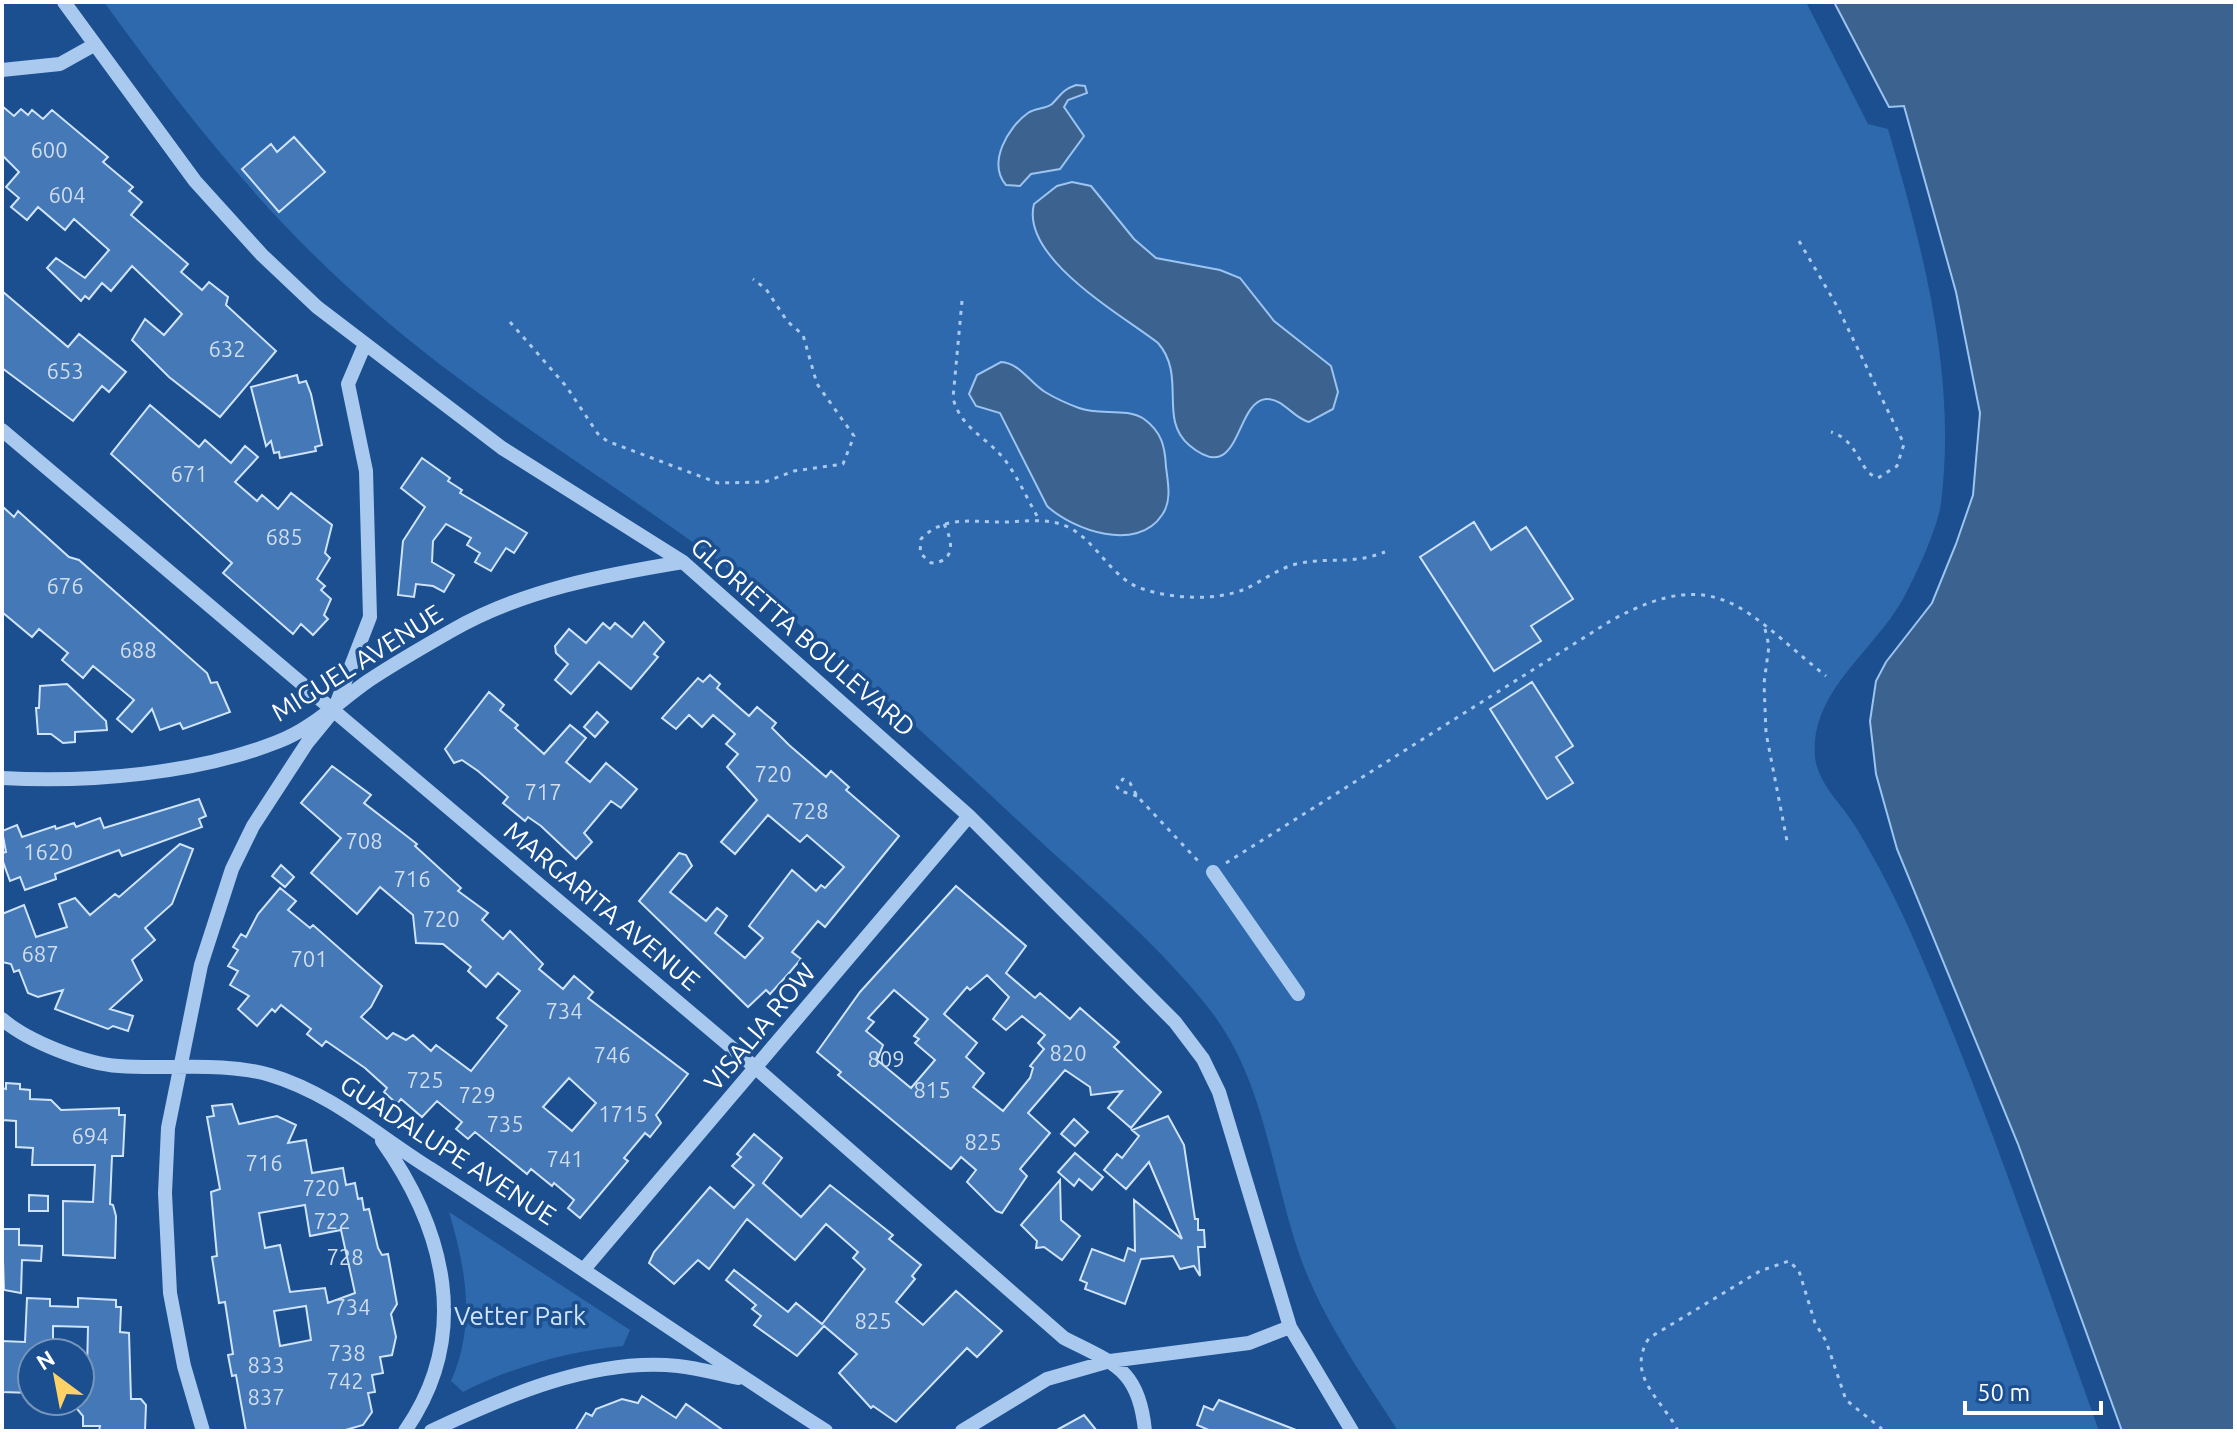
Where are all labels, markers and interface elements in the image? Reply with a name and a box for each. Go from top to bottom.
house number: 600 [30,137,68,162]
house number: 604 [48,182,86,207]
house number: 632 [208,336,246,361]
house number: 653 [46,358,84,383]
house number: 671 [170,461,208,486]
house number: 685 [265,524,303,549]
street label: GLORIETTA BOULEVARD [685,531,921,742]
house number: 676 [46,573,84,598]
street label: MIGUEL AVENUE [266,598,447,727]
house number: 688 [119,637,157,662]
house number: 720 [754,761,792,786]
house number: 717 [524,779,562,804]
house number: 728 [791,798,829,823]
street label: MARGARITA AVENUE [499,815,706,996]
house number: 708 [345,828,383,853]
house number: 1620 [23,839,73,864]
house number: 716 [393,866,431,891]
house number: 720 [422,906,460,931]
house number: 687 [21,941,59,966]
house number: 701 [290,946,328,971]
street label: VISALIA ROW [698,957,821,1096]
house number: 734 [545,998,583,1023]
house number: 820 [1049,1040,1087,1065]
house number: 746 [593,1042,631,1067]
house number: 809 [867,1046,905,1071]
house number: 725 [406,1067,444,1092]
street label: GUADALUPE AVENUE [335,1069,562,1230]
house number: 815 [913,1077,951,1102]
house number: 729 [458,1082,496,1107]
house number: 1715 [598,1101,648,1126]
house number: 735 [486,1111,524,1136]
house number: 694 [71,1123,109,1148]
house number: 825 [964,1129,1002,1154]
house number: 741 [546,1146,584,1171]
house number: 716 [245,1150,283,1175]
house number: 720 [302,1175,340,1200]
house number: 722 [313,1208,351,1233]
house number: 728 [326,1244,364,1269]
house number: 734 [333,1294,371,1319]
park label: Vetter Park [454,1301,586,1330]
house number: 825 [854,1308,892,1333]
north arrow [16,1337,96,1417]
house number: 738 [328,1340,366,1365]
text: N [32,1345,59,1375]
house number: 833 [247,1352,285,1377]
scale bar [1965,1365,2101,1415]
house number: 742 [326,1368,364,1393]
text: 50 m [1977,1379,2030,1406]
house number: 837 [247,1384,285,1409]

